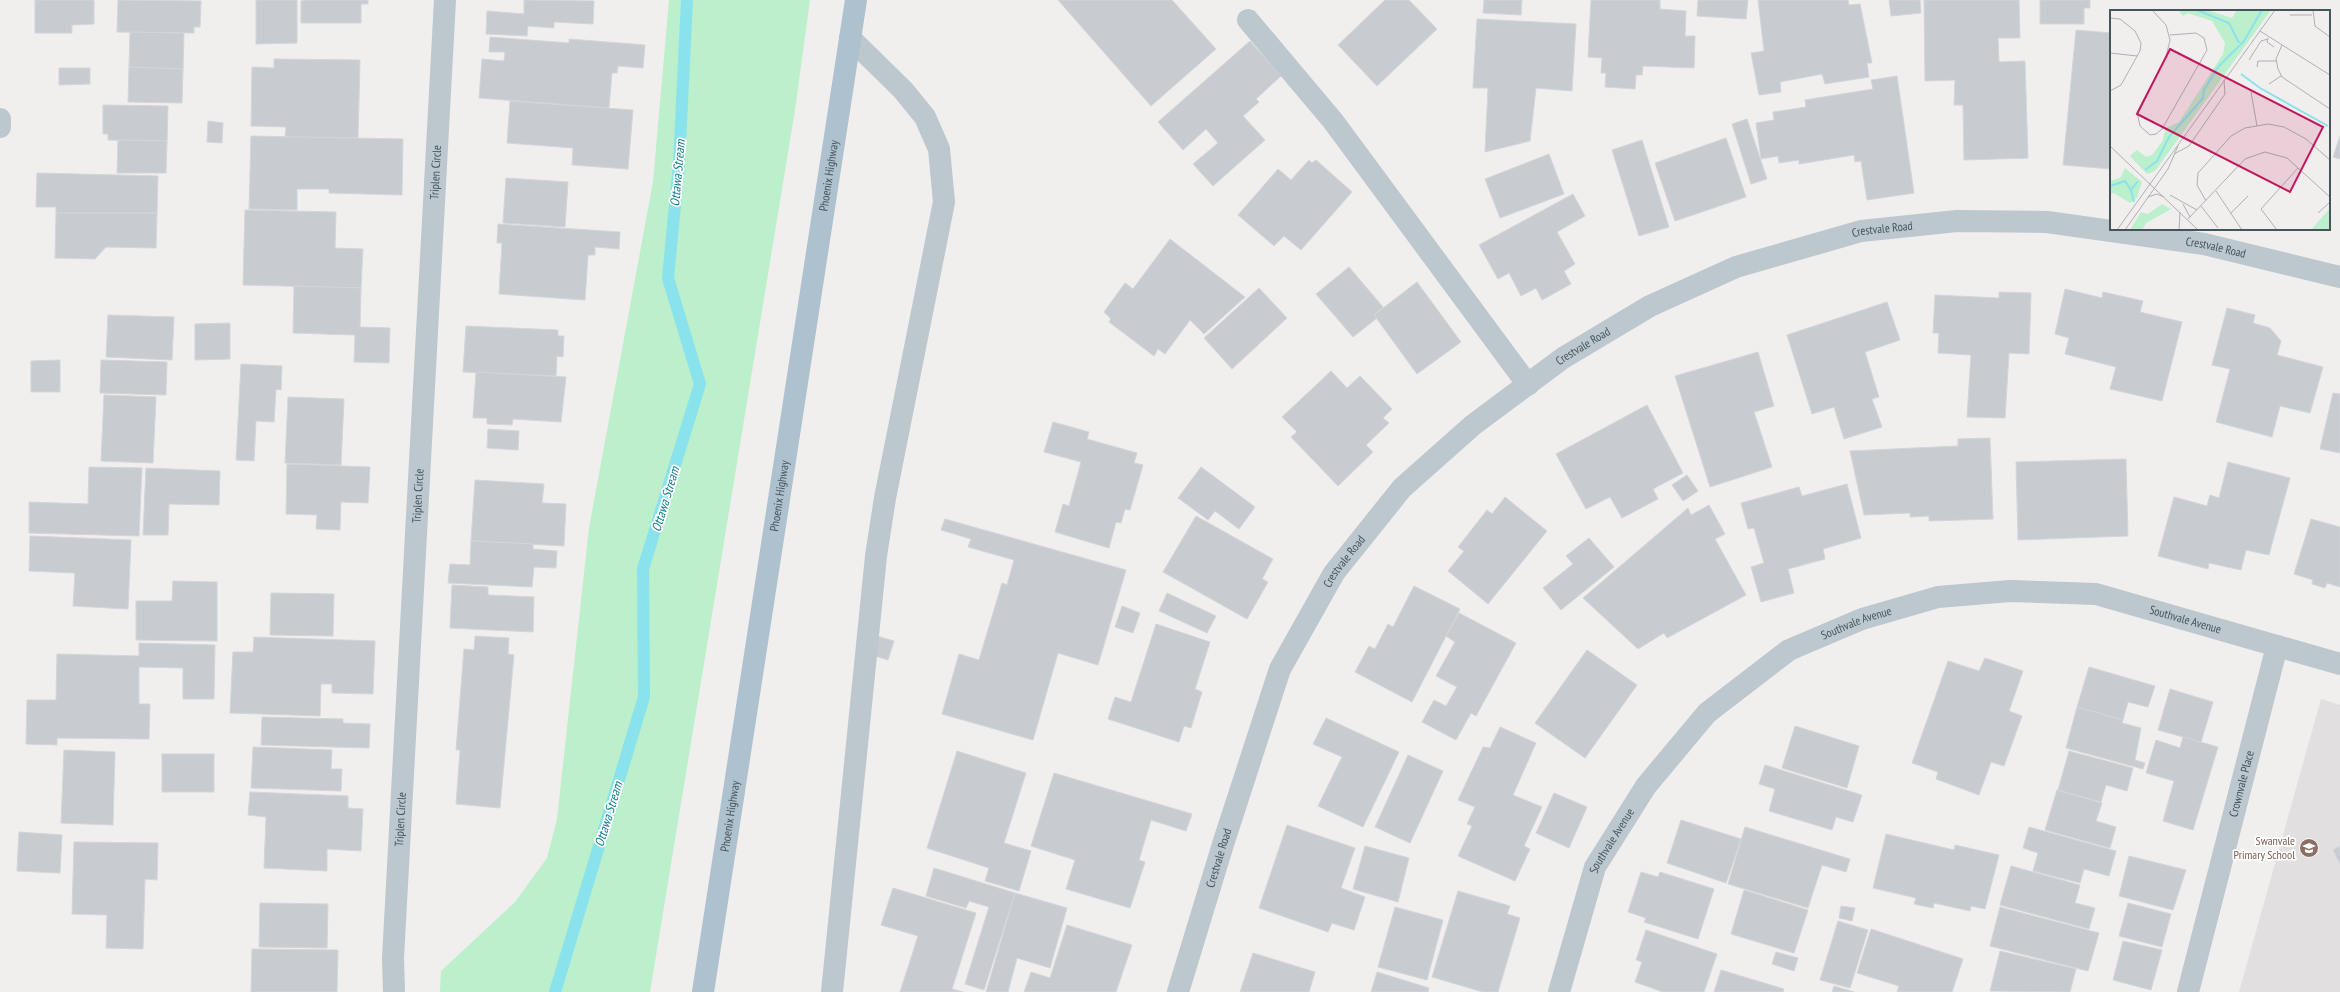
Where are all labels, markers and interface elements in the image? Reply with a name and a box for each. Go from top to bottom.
inset map [2110,10,2330,230]
water label: Ottawa Stream [666,137,689,207]
street label: Phoenix Highway [816,138,841,212]
street label: Triplen Circle [426,144,444,200]
street label: Crestvale Road [1850,218,1913,240]
street label: Crestvale Road [2185,234,2247,261]
street label: Crestvale Road [1552,324,1613,368]
street label: Phoenix Highway [766,459,792,532]
water label: Ottawa Stream [648,463,684,534]
street label: Triplen Circle [409,468,427,523]
street label: Crestvale Road [1319,532,1368,590]
street label: Southvale Avenue [2148,602,2223,637]
street label: Southvale Avenue [1819,603,1893,643]
street label: Crownvale Place [2225,749,2257,818]
water label: Ottawa Stream [591,778,627,849]
street label: Phoenix Highway [717,779,743,853]
street label: Triplen Circle [391,792,409,847]
street label: Southvale Avenue [1586,805,1637,875]
street label: Crestvale Road [1202,826,1235,889]
place label: Swanvale Primary School [2234,833,2295,862]
school or university icon: Swanvale Primary School [2298,837,2320,859]

